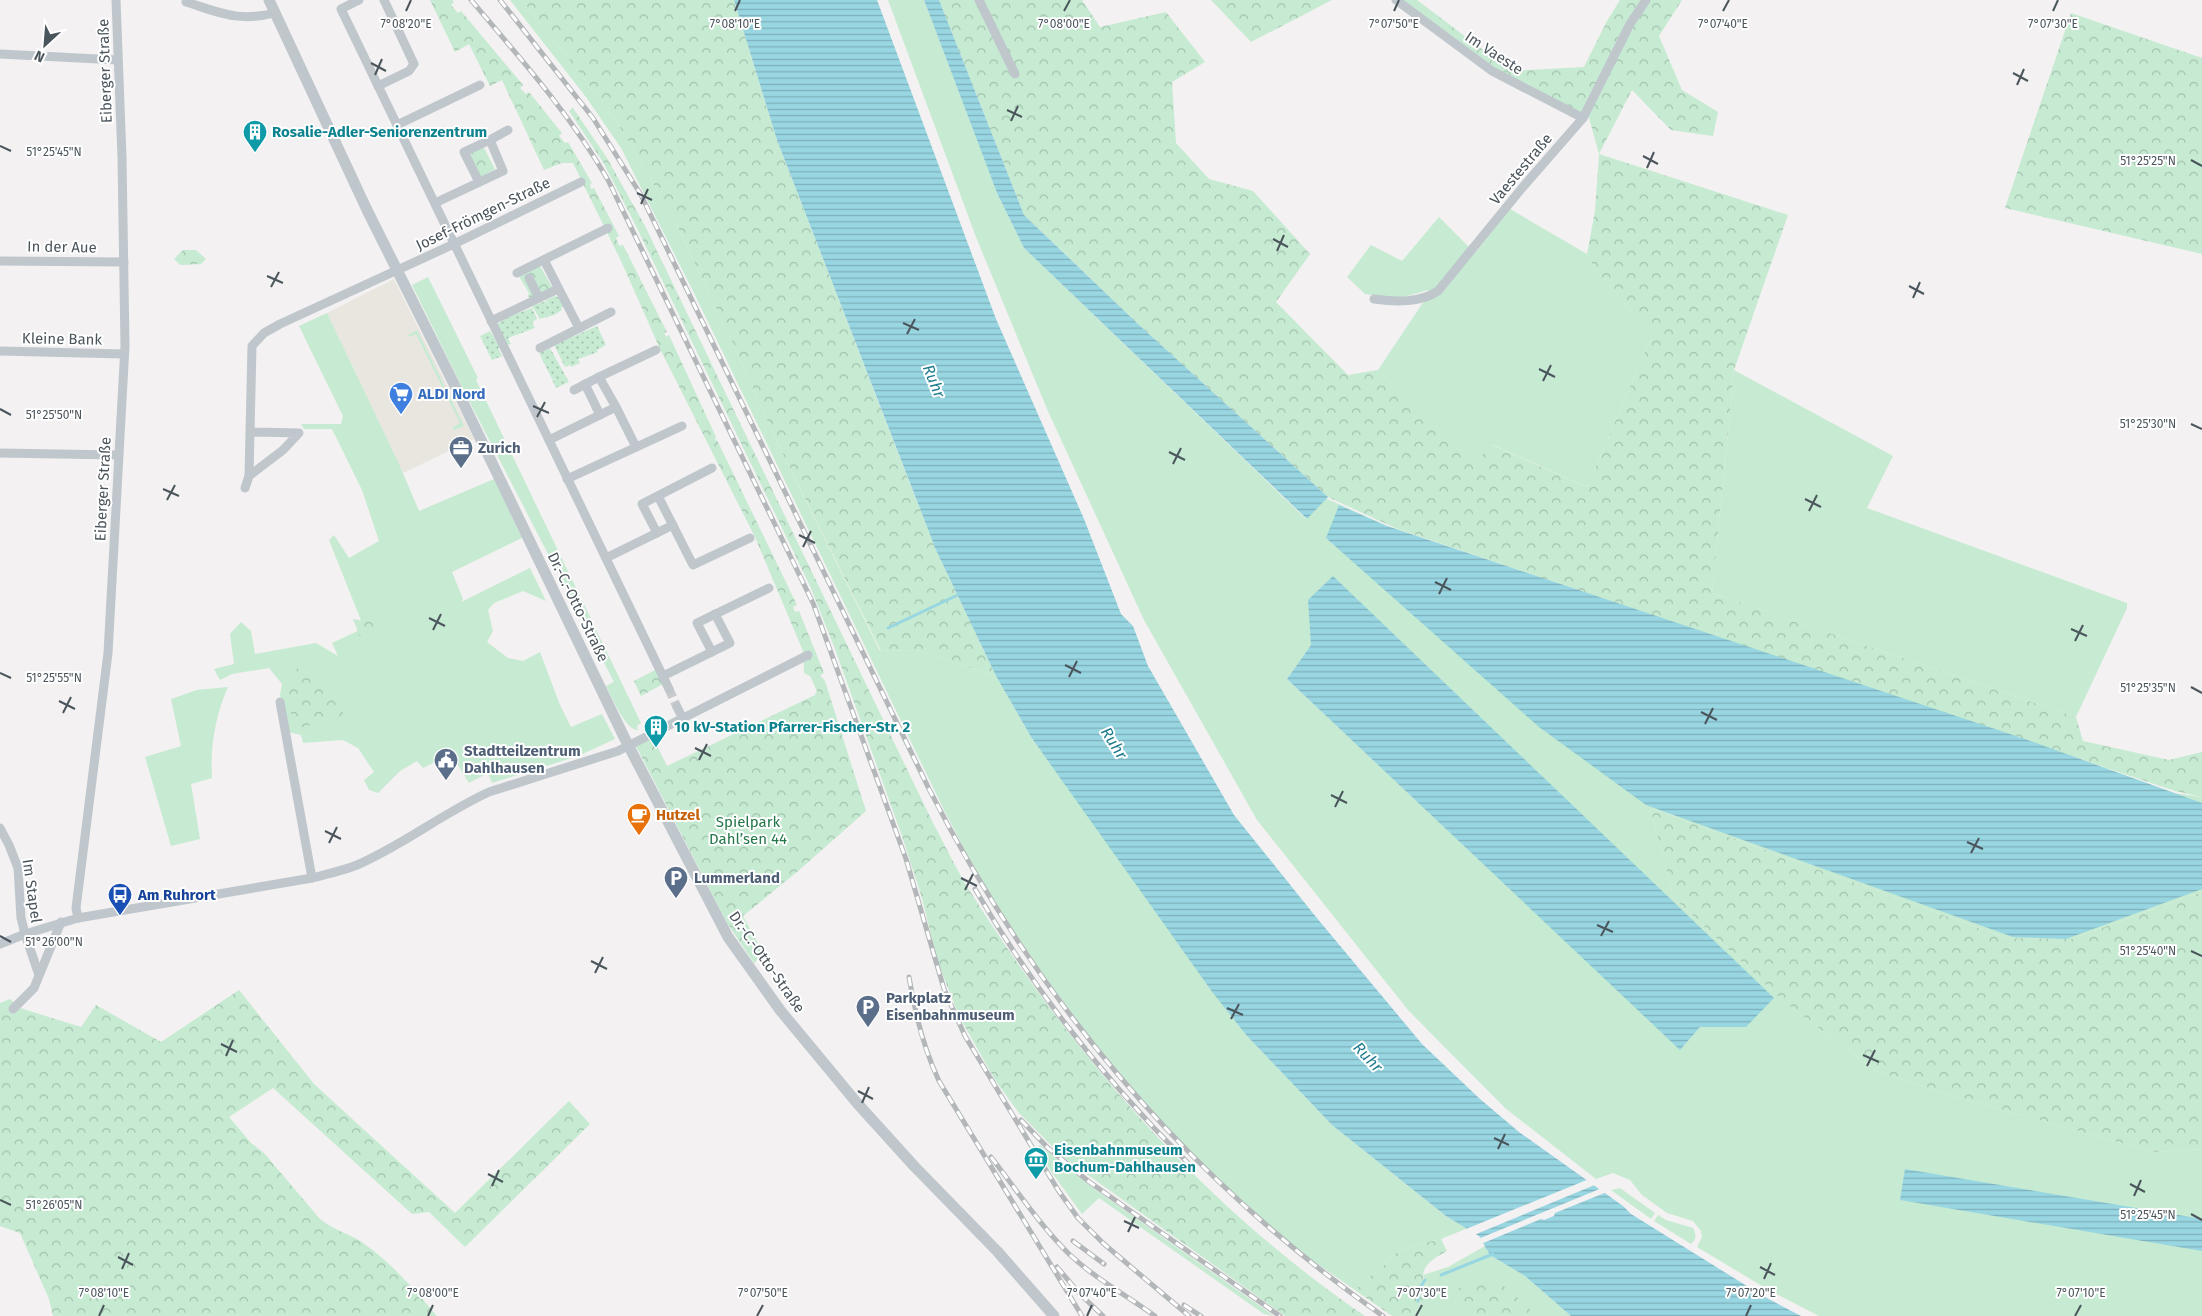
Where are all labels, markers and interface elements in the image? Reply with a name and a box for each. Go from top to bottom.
text: 7°08'20"E [380,17,432,31]
text: 7°08'10"E [710,17,760,31]
text: 7°08'00"E [1038,17,1090,31]
text: 7°07'50"E [1369,17,1419,31]
text: 7°07'40"E [1698,17,1748,31]
text: 7°07'30"E [2028,17,2078,31]
street label: Eiberger Straße [94,18,116,124]
north arrow [20,20,70,70]
street label: Im Vaeste [1462,28,1526,78]
text: N [32,47,47,66]
building icon: Rosalie-Adler-Seniorenzentrum [242,119,268,153]
place label: Rosalie-Adler-Seniorenzentrum [272,123,487,141]
street label: Vaestestraße [1486,130,1556,208]
text: 51°25'45"N [26,145,82,159]
text: 51°25'25"N [2120,154,2176,168]
street label: Josef-Frömgen-Straße [413,174,553,254]
street label: In der Aue [27,237,97,257]
street label: Kleine Bank [22,329,103,349]
water label: Ruhr [919,362,950,401]
supermarket icon: ALDI Nord [388,381,414,415]
place label: ALDI Nord [417,385,486,403]
text: 51°25'50"N [26,408,82,422]
text: 51°25'30"N [2120,417,2176,431]
office icon: Zurich [448,435,474,469]
street label: Eiberger Straße [91,436,115,542]
place label: Zurich [478,439,521,457]
street label: Dr.-C.-Otto-Straße [544,549,612,665]
text: 51°25'55"N [26,671,82,685]
text: 51°25'35"N [2120,681,2176,695]
building icon: 10 kV-Station Pfarrer-Fischer-Str. 2 [643,714,669,748]
place label: 10 kV-Station Pfarrer-Fischer-Str. 2 [674,718,910,736]
water label: Ruhr [1097,723,1132,763]
place label: Stadtteilzentrum Dahlhausen [464,742,581,777]
public building icon: Stadtteilzentrum Dahlhausen [433,747,459,781]
cafe icon: Hutzel [626,802,652,836]
place label: Hutzel [656,806,700,824]
park label: Spielpark Dahl’sen 44 [709,813,787,848]
street label: Im Stapel [19,858,45,925]
parking icon: Lummerland [663,865,689,899]
place label: Lummerland [694,869,780,887]
bus stop icon: Am Ruhrort [107,882,133,916]
place label: Am Ruhrort [137,886,216,904]
street label: Dr.-C.-Otto-Straße [725,908,809,1016]
text: 51°26'00"N [25,935,83,949]
text: 51°25'40"N [2120,944,2176,958]
place label: Parkplatz Eisenbahnmuseum [886,989,1015,1024]
parking icon: Parkplatz Eisenbahnmuseum [855,994,881,1028]
water label: Ruhr [1349,1038,1387,1077]
place label: Eisenbahnmuseum Bochum-Dahlhausen [1054,1141,1196,1176]
museum icon: Eisenbahnmuseum Bochum-Dahlhausen [1023,1146,1049,1180]
text: 51°26'05"N [26,1198,82,1212]
text: 51°25'45"N [2120,1208,2176,1222]
text: 7°08'10"E [79,1286,129,1300]
text: 7°08'00"E [407,1286,459,1300]
text: 7°07'50"E [738,1286,788,1300]
text: 7°07'40"E [1067,1286,1117,1300]
text: 7°07'30"E [1397,1286,1447,1300]
text: 7°07'20"E [1726,1286,1776,1300]
text: 7°07'10"E [2056,1286,2106,1300]

